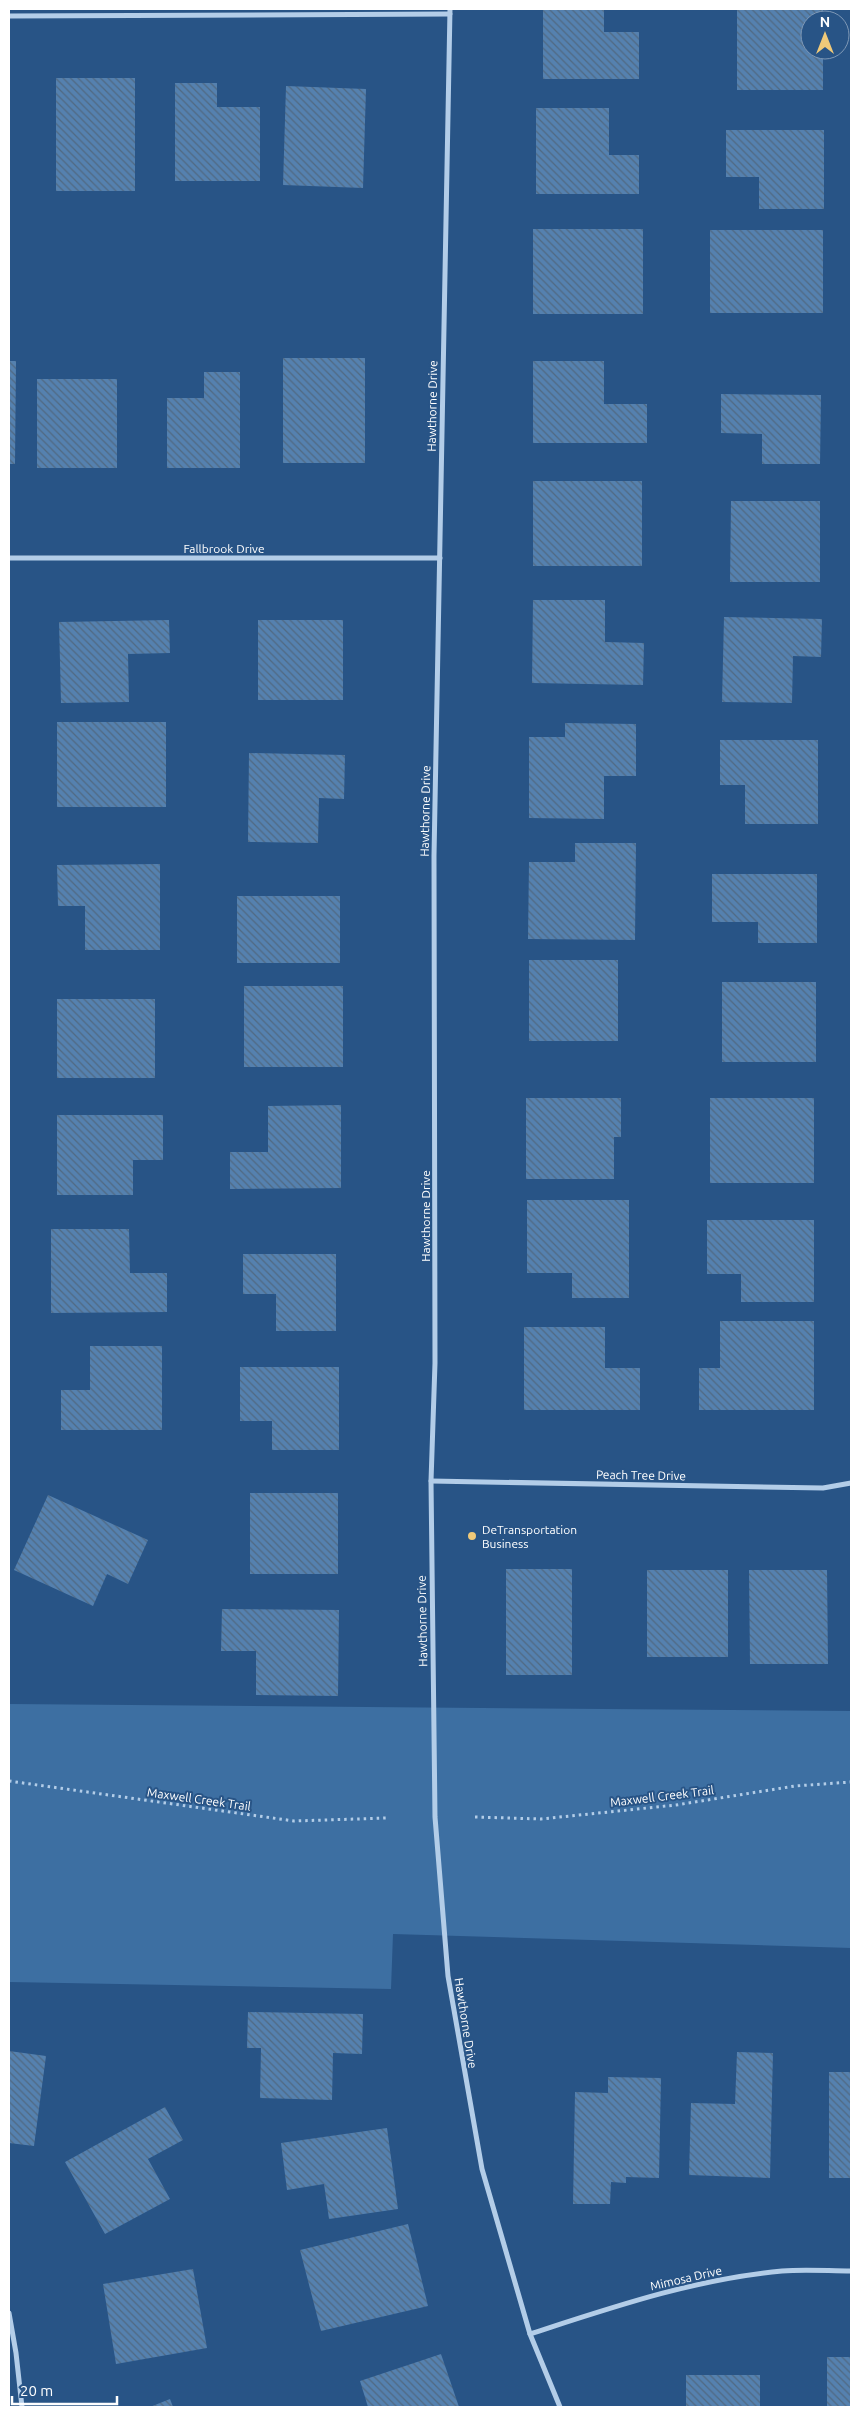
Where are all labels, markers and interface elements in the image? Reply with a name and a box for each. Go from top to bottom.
north arrow [800,10,850,60]
text: N [820,14,830,30]
street label: Hawthorne Drive [425,360,439,452]
street label: Fallbrook Drive [183,542,265,555]
street label: Hawthorne Drive [418,765,432,857]
street label: Hawthorne Drive [419,1170,432,1262]
street label: Peach Tree Drive [596,1468,686,1482]
place label: DeTransportation Business [482,1523,577,1550]
marker: DeTransportation Business [466,1530,478,1542]
street label: Hawthorne Drive [415,1575,429,1667]
street label: Maxwell Creek Trail [609,1783,715,1809]
street label: Maxwell Creek Trail [146,1785,252,1813]
street label: Hawthorne Drive [452,1977,480,2069]
street label: Mimosa Drive [649,2263,723,2293]
scale bar [12,2374,118,2406]
text: 20 m [20,2382,53,2399]

